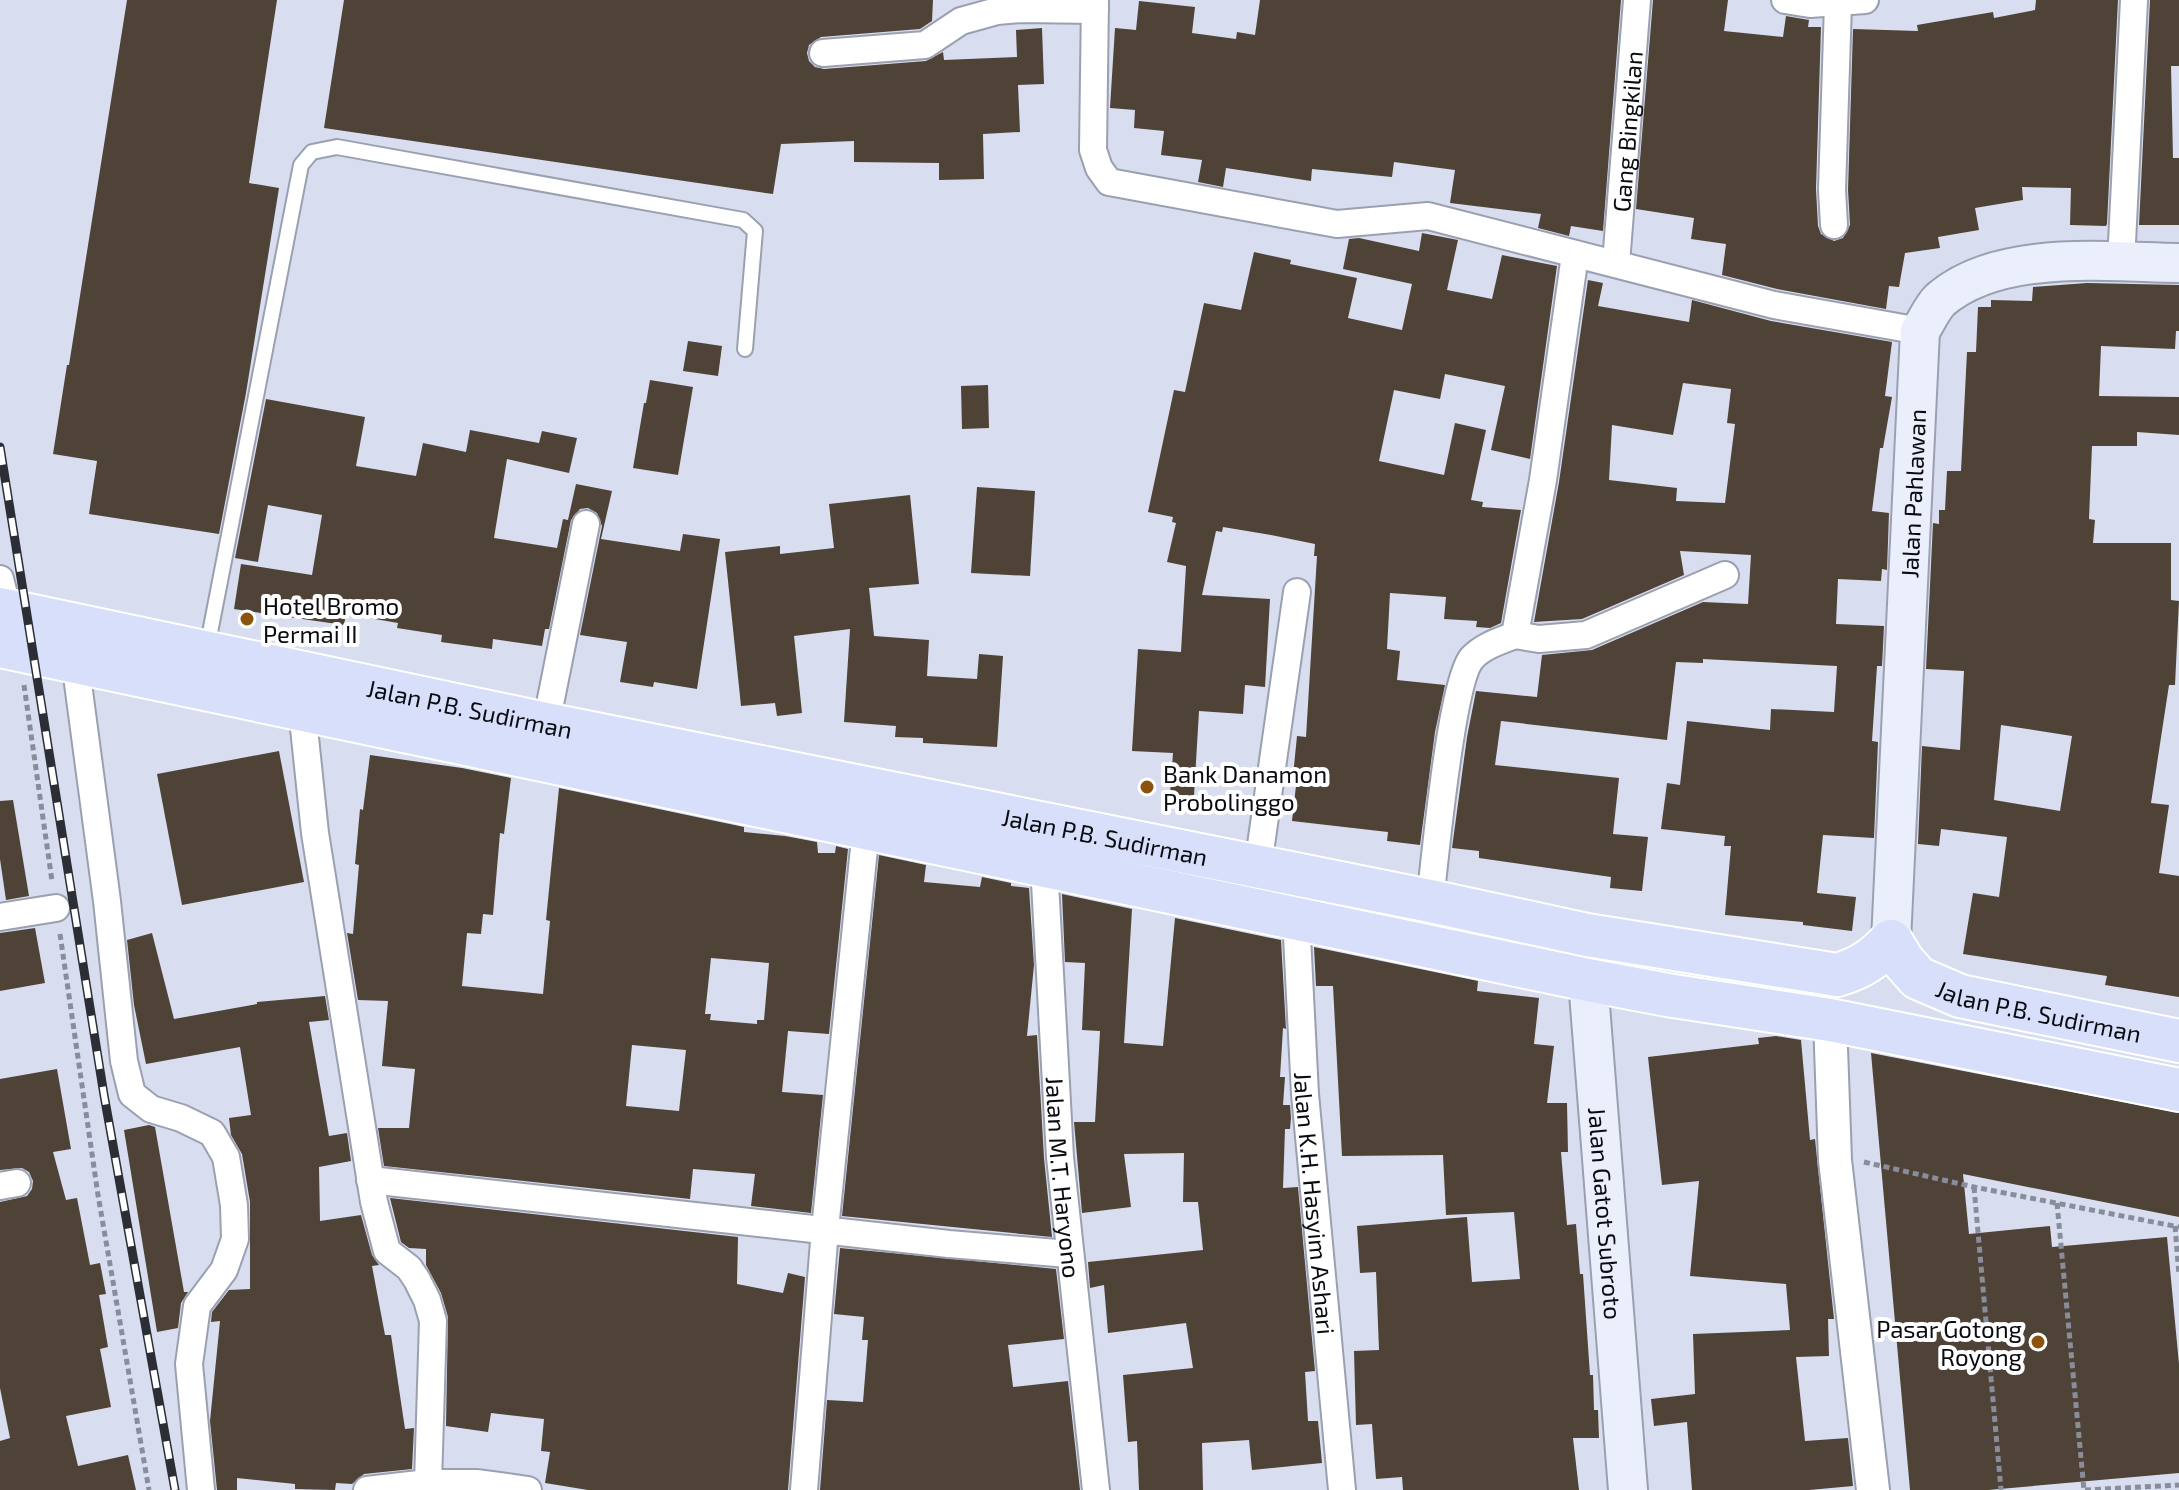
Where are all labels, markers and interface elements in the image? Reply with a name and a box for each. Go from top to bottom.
street label: Gang Bingkilan [1606,50,1647,213]
street label: Jalan Pahlawan [1894,408,1931,579]
place label: Hotel Bromo Permai II [263,591,399,648]
marker: Hotel Bromo Permai II [238,610,256,628]
street label: Jalan P.B. Sudirman [364,672,575,743]
place label: Bank Danamon Probolinggo [1163,759,1327,816]
marker: Bank Danamon Probolinggo [1138,778,1156,796]
street label: Jalan P.B. Sudirman [1000,801,1210,871]
street label: Jalan P.B. Sudirman [1932,973,2144,1047]
street label: Jalan K.H. Hasyim Ashari [1289,1071,1342,1336]
street label: Jalan M.T. Haryono [1041,1076,1087,1280]
street label: Jalan Gatot Subroto [1584,1106,1629,1321]
place label: Pasar Gotong Royong [1876,1314,2022,1371]
marker: Pasar Gotong Royong [2029,1333,2047,1351]

